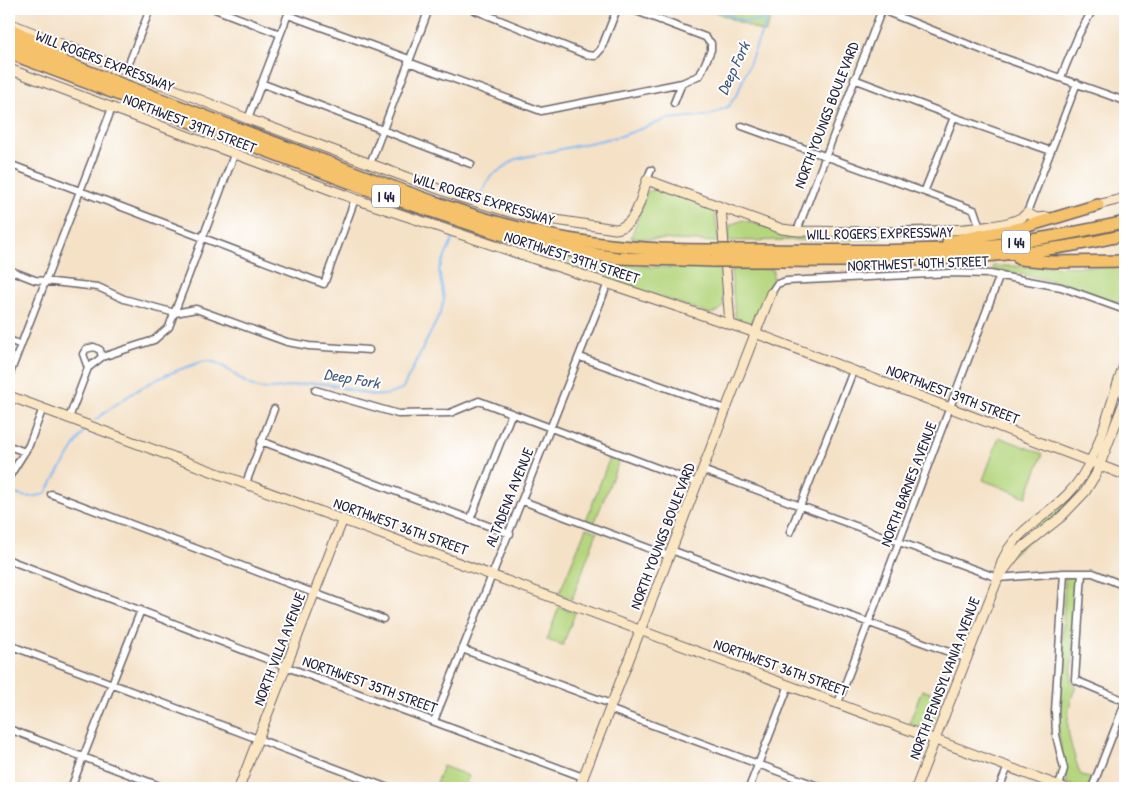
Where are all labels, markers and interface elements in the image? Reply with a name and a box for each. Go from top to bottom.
street label: WILL ROGERS EXPRESSWAY [33,25,178,97]
water label: Deep Fork [711,37,755,98]
street label: NORTH YOUNGS BOULEVARD [788,38,864,191]
street label: NORTHWEST 39TH STREET [120,88,261,158]
street label: WILL ROGERS EXPRESSWAY [411,168,558,231]
road number: I 44 [372,185,400,208]
street label: WILL ROGERS EXPRESSWAY [806,221,954,245]
street label: NORTHWEST 39TH STREET [502,225,643,289]
road number: I 44 [1002,230,1030,253]
street label: NORTHWEST 40TH STREET [847,250,990,276]
street label: NORTHWEST 39TH STREET [883,359,1024,429]
water label: Deep Fork [322,362,383,394]
street label: NORTH BARNES AVENUE [874,418,942,550]
street label: ALTADENA AVENUE [480,444,539,550]
street label: NORTH YOUNGS BOULEVARD [624,459,700,612]
street label: NORTHWEST 36TH STREET [331,492,472,560]
street label: NORTH VILLA AVENUE [248,589,310,709]
street label: NORTH PENNSYLVANIA AVENUE [903,593,985,762]
street label: NORTHWEST 36TH STREET [711,633,852,701]
street label: NORTHWEST 35TH STREET [300,650,441,718]

